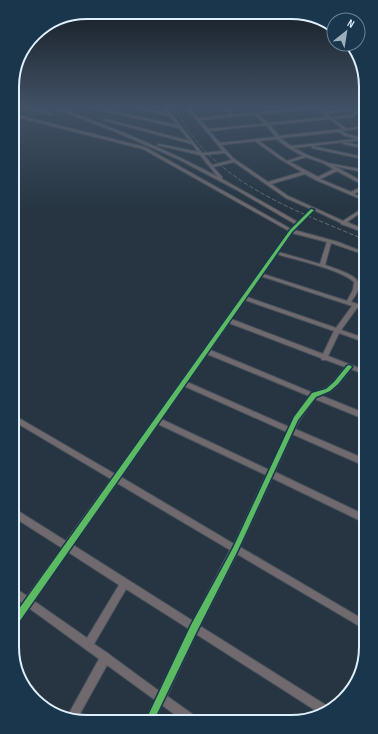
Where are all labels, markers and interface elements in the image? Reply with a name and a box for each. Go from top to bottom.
north arrow [326,12,366,52]
text: N [345,17,357,31]

